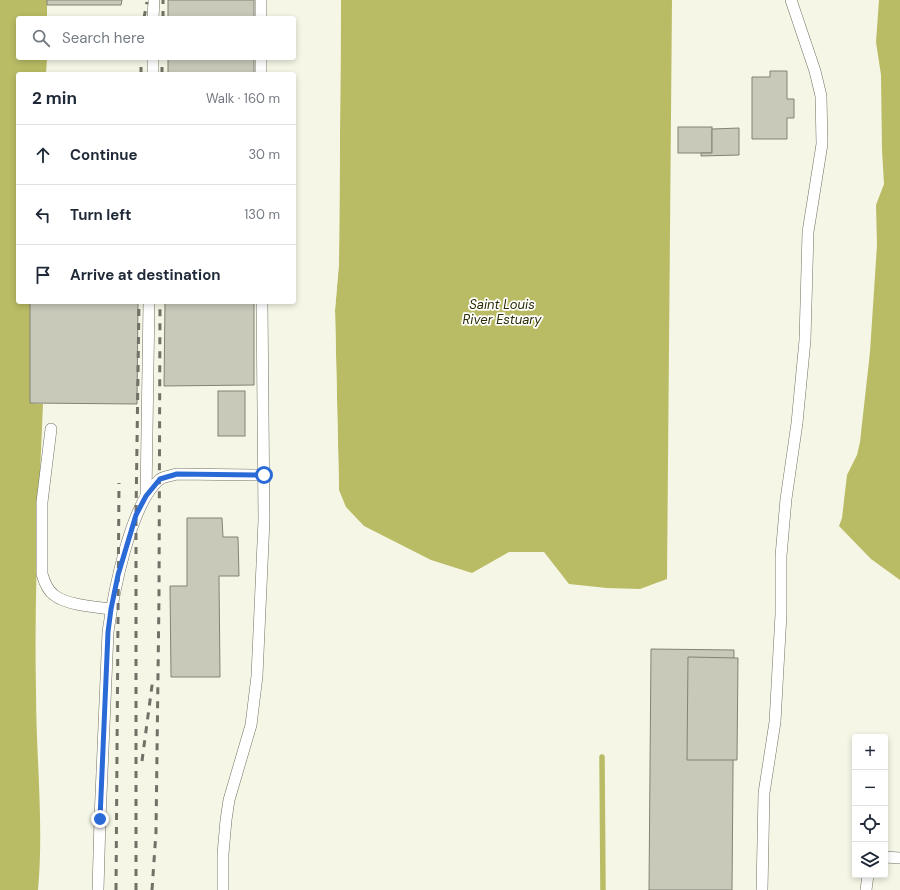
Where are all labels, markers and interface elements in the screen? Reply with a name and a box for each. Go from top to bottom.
search box [16,16,296,60]
icon: search [30,27,52,49]
text: Search here [62,28,145,48]
text: 2 min [32,87,77,109]
text: Walk · 160 m [206,90,280,107]
icon: ahead [32,144,54,166]
text: Continue [70,145,138,165]
text: 30 m [248,146,280,163]
icon: left [32,204,54,226]
text: Turn left [70,205,131,225]
text: 130 m [244,206,280,223]
icon: arrive [32,264,54,286]
text: Arrive at destination [70,265,221,285]
water label: Saint Louis River Estuary [463,296,542,328]
route start [255,466,273,484]
map controls [852,734,888,878]
button: + [852,734,888,770]
button: − [852,770,888,806]
button: locate [852,806,888,842]
route end [91,810,109,828]
button: layers [852,842,888,878]

